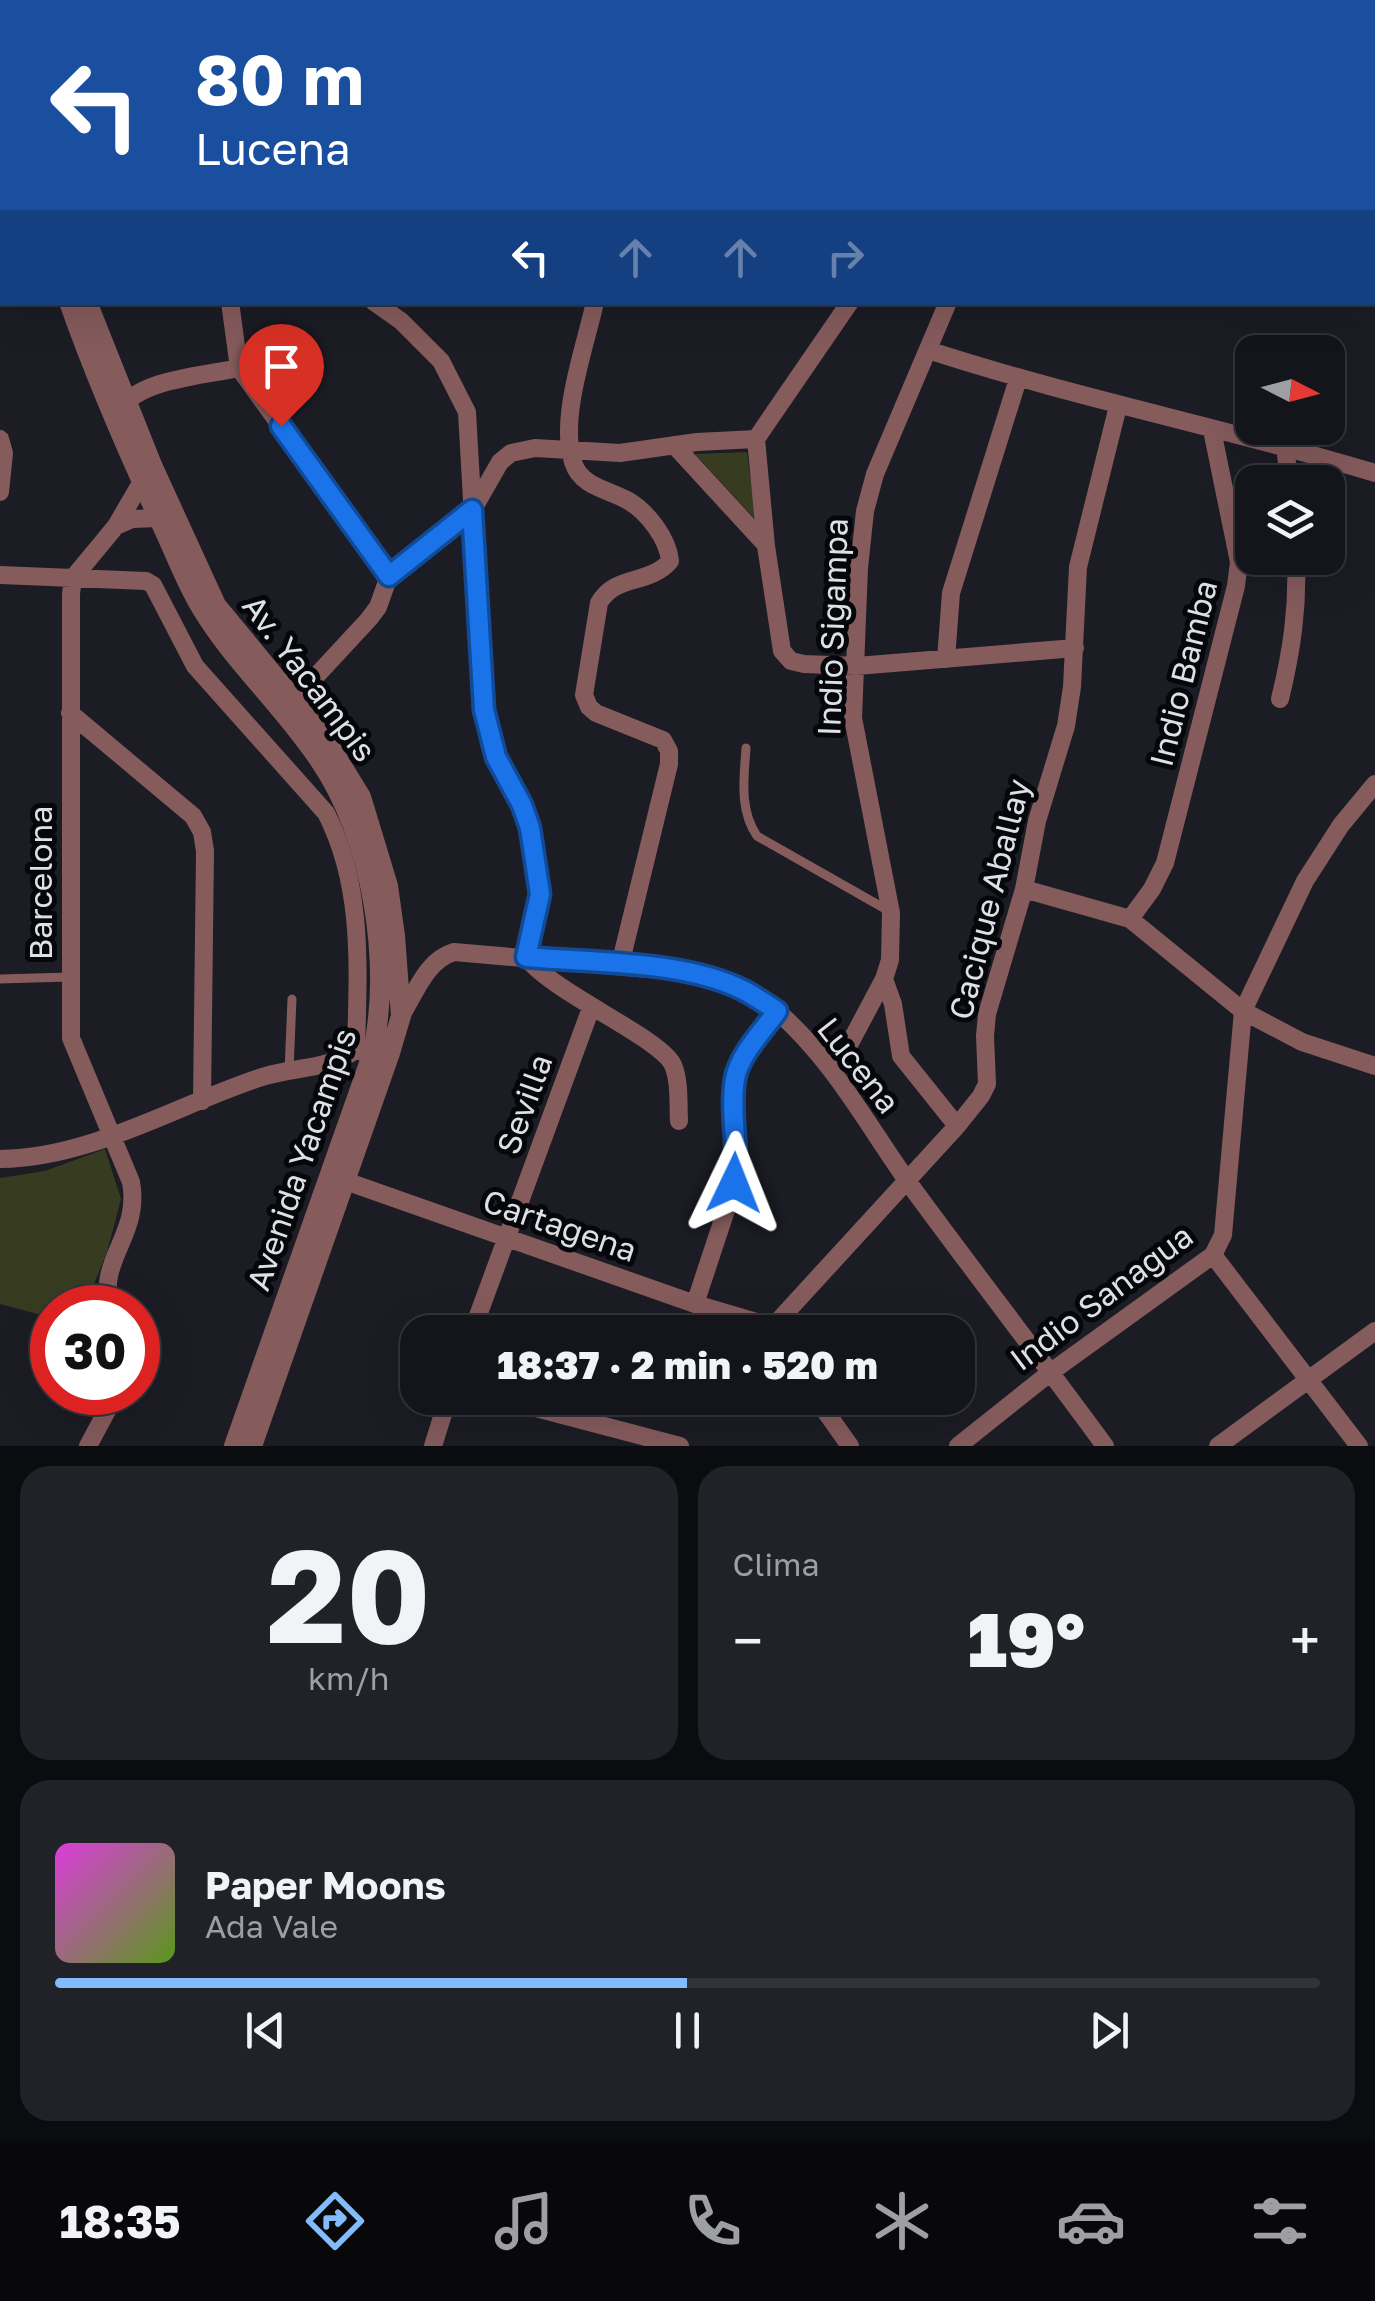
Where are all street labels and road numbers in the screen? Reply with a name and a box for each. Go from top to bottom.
street label: Indio Sigampa [809,517,855,737]
street label: Indio Bamba [1141,576,1225,770]
street label: Av. Yacampis [235,587,385,769]
street label: Cacique Aballay [941,775,1037,1023]
street label: Barcelona [21,806,59,960]
street label: Lucena [810,1010,908,1120]
street label: Avenida Yacampis [238,1023,364,1295]
street label: Sevilla [488,1049,560,1159]
street label: Cartagena [478,1181,642,1269]
street label: Indio Sanagua [1002,1216,1200,1378]

